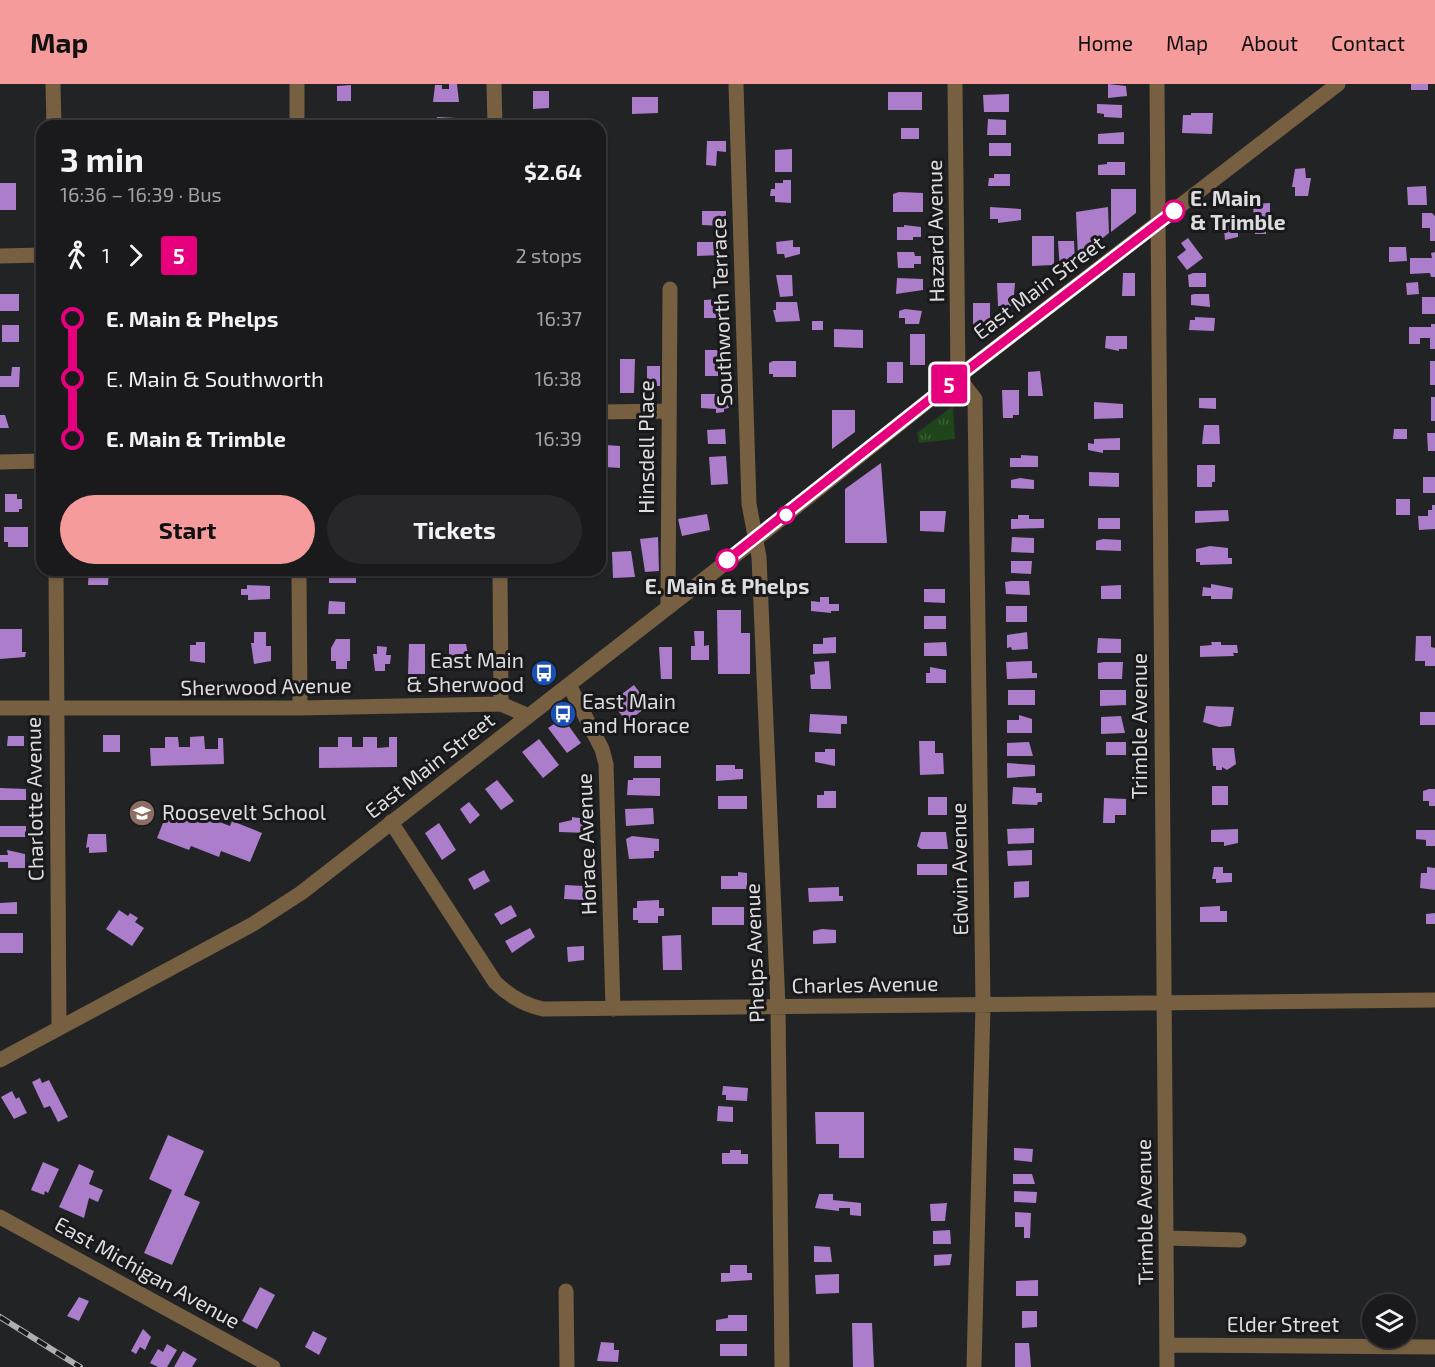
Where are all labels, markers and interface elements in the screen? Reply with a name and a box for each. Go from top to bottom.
text: Map [30,25,88,59]
text: Home [1077,30,1133,55]
text: Map [1166,30,1208,55]
text: About [1241,30,1298,55]
text: Contact [1331,30,1405,55]
text: 3 min [60,139,144,179]
text: $2.64 [524,158,582,184]
street label: Hazard Avenue [921,160,948,303]
text: 16:36 – 16:39 · Bus [60,182,222,206]
place label: E. Main & Trimble [1190,185,1286,234]
marker: E. Main & Trimble [1163,200,1185,222]
street label: Southworth Terrace [705,217,736,407]
street label: East Main Street [968,230,1108,344]
icon: walk [60,239,93,272]
icon: forward [119,239,152,272]
text: 1 [102,243,110,267]
text: 5 [173,243,185,268]
text: 2 stops [515,243,582,267]
text: E. Main & Phelps [106,305,278,331]
text: 16:37 [537,306,582,330]
line badge: 5 [930,364,968,404]
text: E. Main & Southworth [106,365,324,391]
text: 16:38 [535,366,582,390]
text: 5 [943,372,955,397]
street label: Hinsdell Place [633,380,658,514]
text: E. Main & Trimble [106,425,286,451]
text: 16:39 [535,426,582,450]
button: Start [60,495,315,564]
button: Tickets [327,495,582,564]
unlabelled marker [777,506,795,524]
marker: E. Main & Phelps [716,549,738,571]
place label: E. Main & Phelps [645,573,809,598]
place label: East Main & Sherwood [406,647,524,696]
street label: Trimble Avenue [1126,653,1151,799]
bus stop icon: East Main & Sherwood [529,658,559,688]
street label: Sherwood Avenue [180,672,352,699]
place label: East Main and Horace [582,688,690,737]
bus stop icon: East Main and Horace [548,699,578,729]
street label: East Main Street [360,707,499,823]
street label: Charlotte Avenue [20,717,47,881]
street label: Horace Avenue [571,773,600,915]
school or university icon: Roosevelt School [127,798,157,828]
place label: Roosevelt School [162,799,327,824]
street label: Edwin Avenue [945,802,972,936]
street label: Phelps Avenue [739,883,768,1023]
street label: Charles Avenue [791,970,939,997]
street label: Trimble Avenue [1130,1139,1157,1285]
street label: East Michigan Avenue [51,1210,245,1333]
map controls [1362,1294,1416,1348]
button: layers [1362,1294,1416,1348]
street label: Elder Street [1227,1311,1339,1336]

